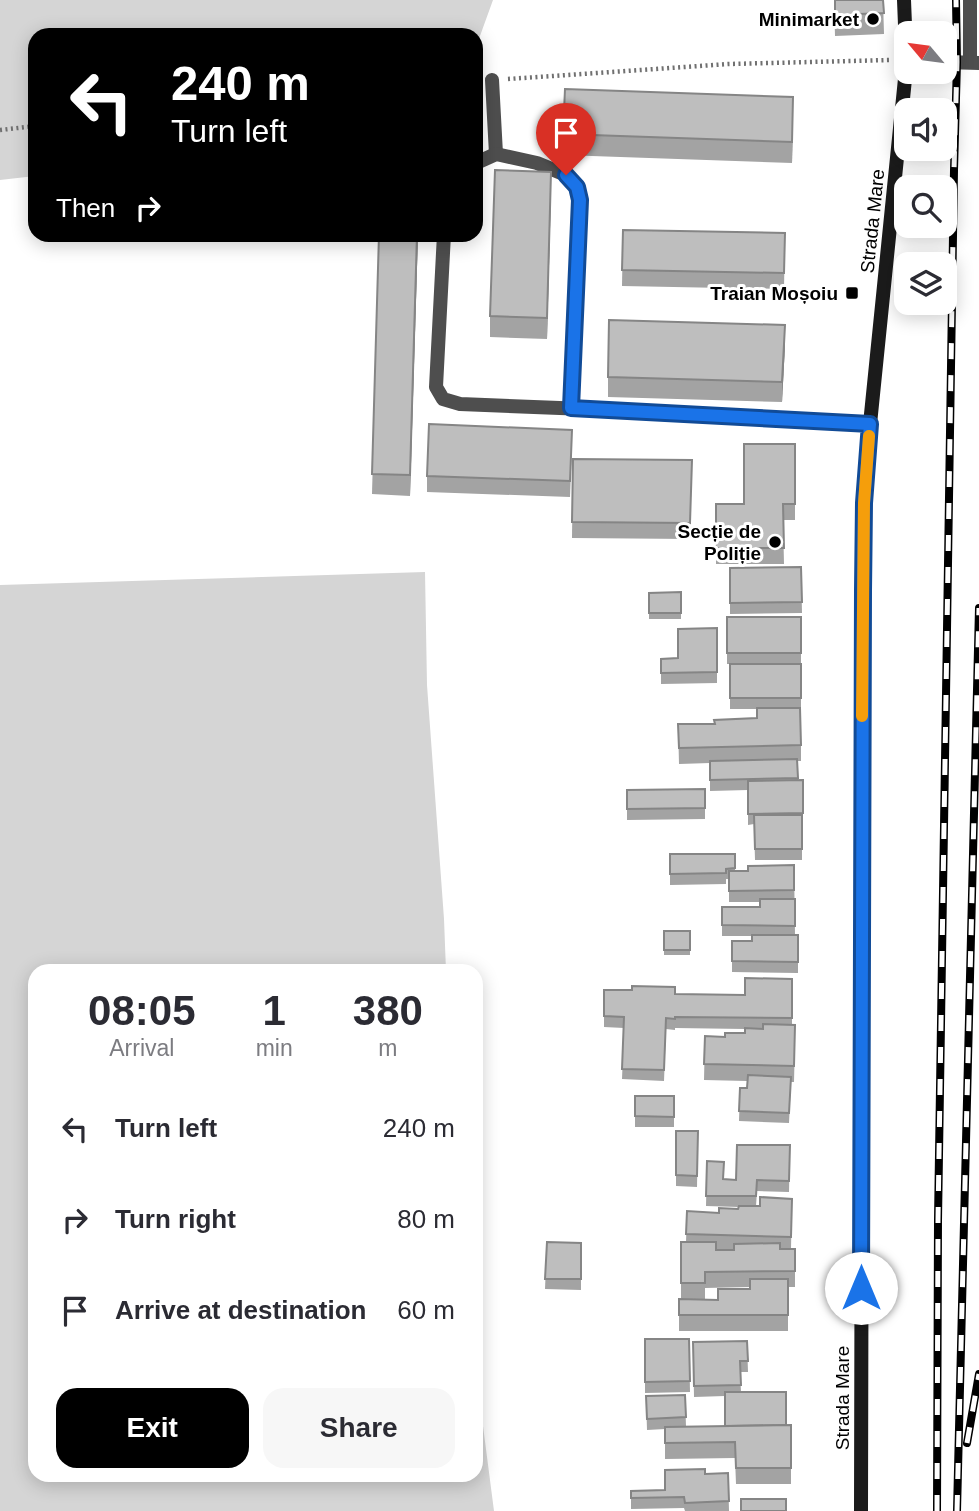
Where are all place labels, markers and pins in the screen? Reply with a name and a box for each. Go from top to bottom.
place label: Minimarket [759,9,860,30]
marker: Minimarket [865,11,881,27]
pin [536,103,596,175]
place label: Traian Moșoiu [710,283,838,304]
marker: Traian Moșoiu [844,285,860,301]
place label: Secție de Poliție [678,521,761,564]
marker: Secție de Poliție [767,534,783,550]

